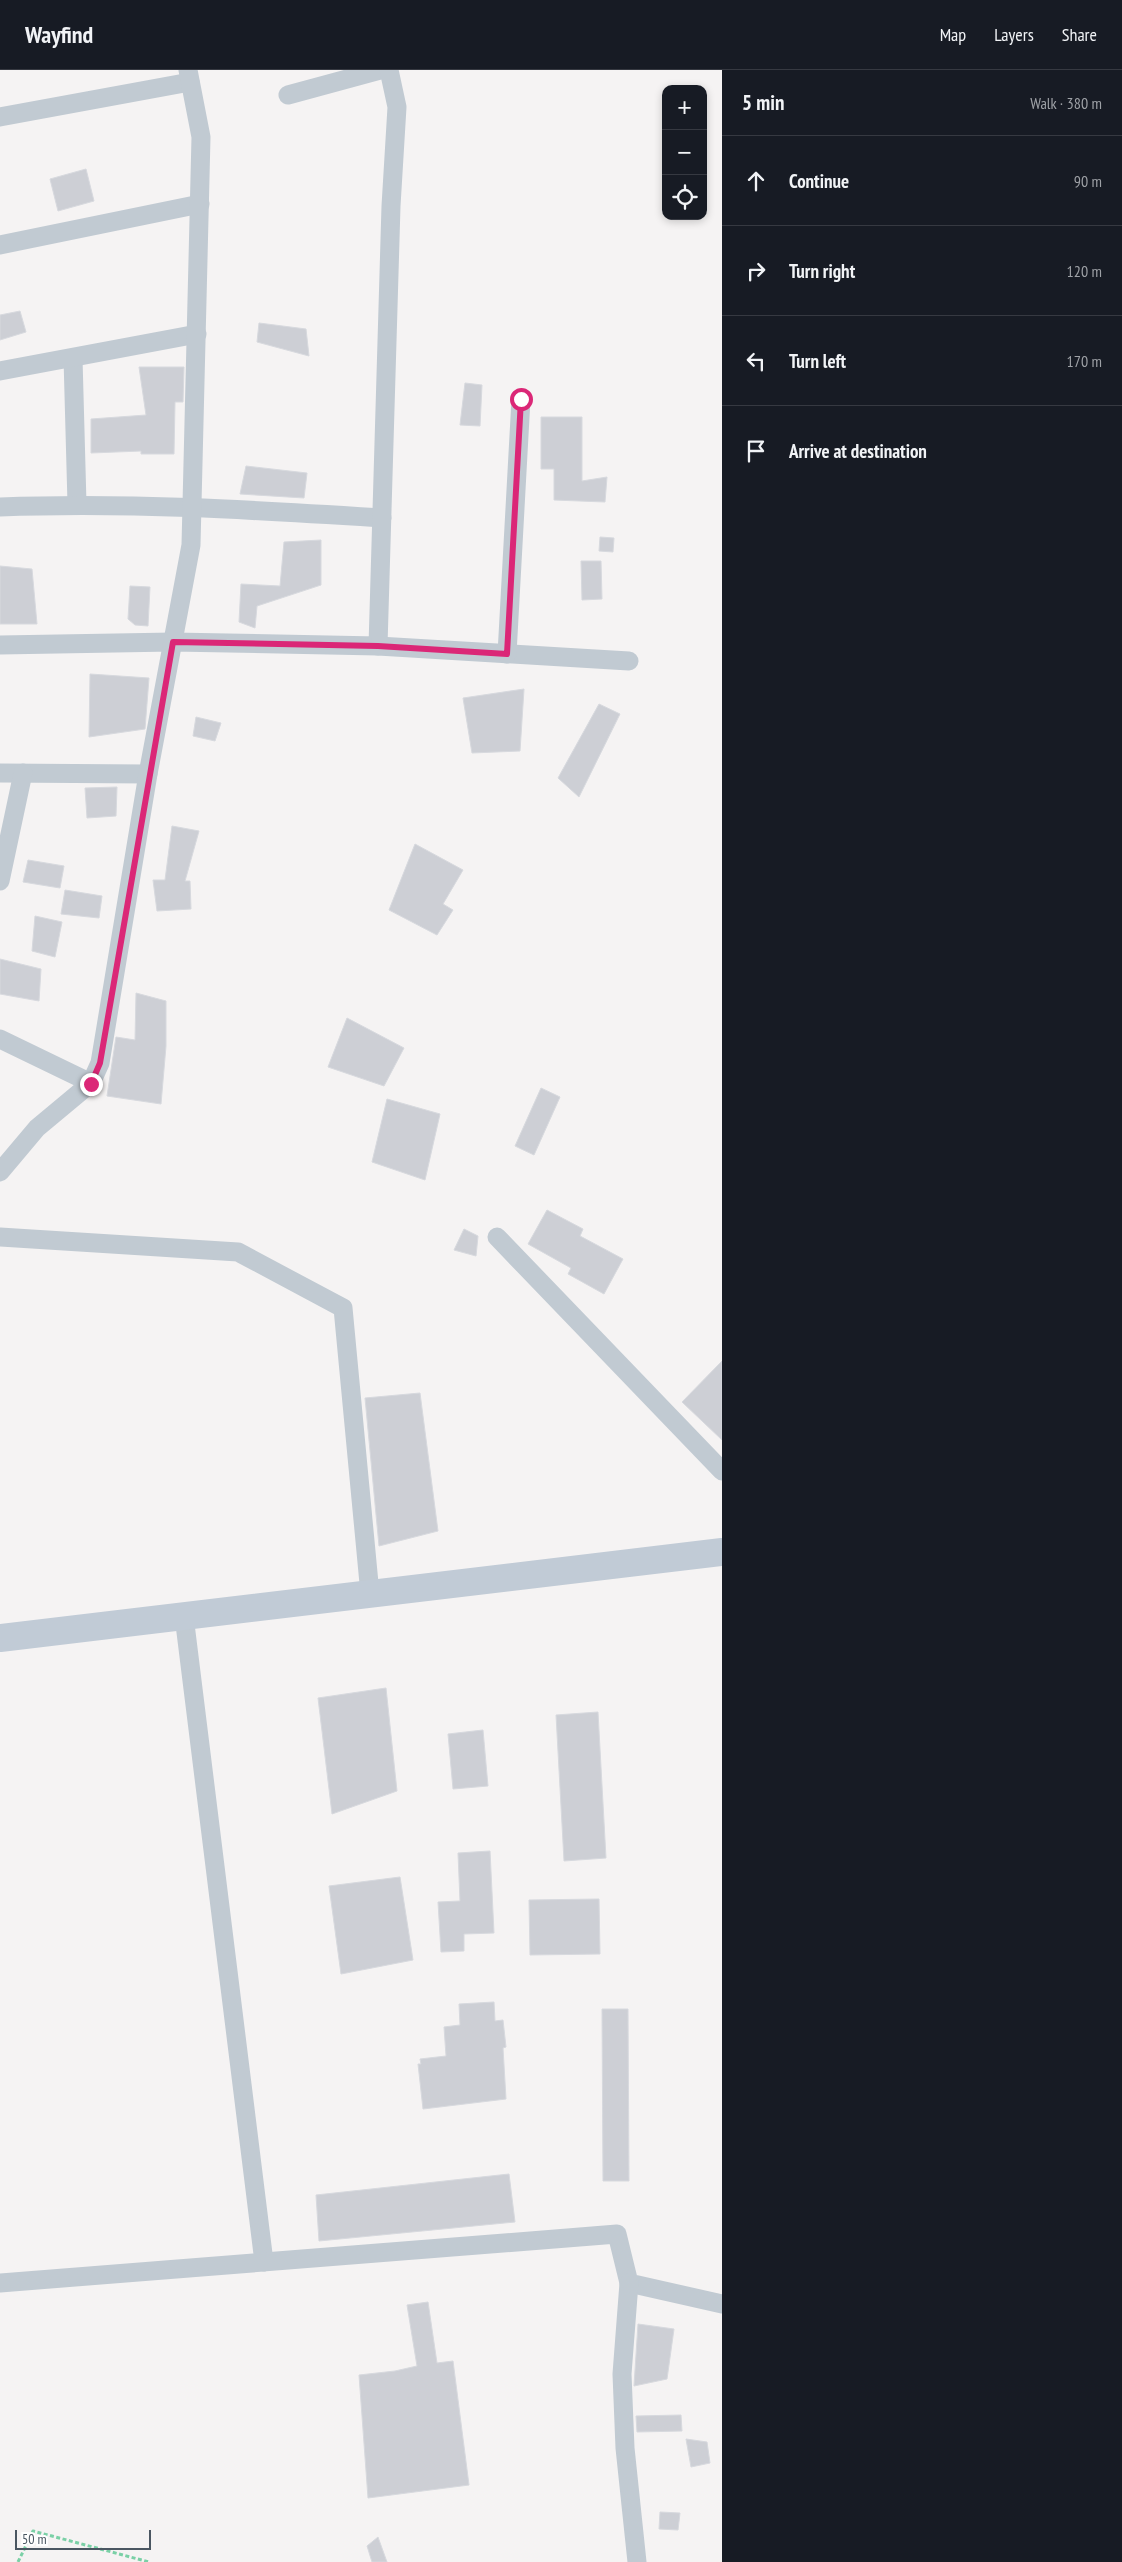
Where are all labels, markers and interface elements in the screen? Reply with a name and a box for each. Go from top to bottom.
text: Wayfind [25,19,93,50]
text: Map [940,23,966,46]
text: Layers [994,23,1034,46]
text: Share [1062,23,1097,46]
map controls [662,85,707,220]
button: + [662,85,707,130]
text: 5 min [742,89,784,116]
text: Walk · 380 m [1030,93,1102,113]
button: − [662,130,707,175]
icon: ahead [742,167,770,195]
text: Continue [789,169,849,193]
text: 90 m [1074,171,1102,191]
button: locate [662,175,707,220]
icon: right [742,257,770,285]
text: Turn right [789,259,855,283]
text: 120 m [1067,261,1102,281]
icon: left [742,347,770,375]
text: Turn left [789,349,846,373]
text: 170 m [1067,351,1102,371]
route start [510,388,533,411]
icon: arrive [742,437,770,465]
text: Arrive at destination [789,439,927,463]
route end [80,1073,103,1096]
scale bar [15,2527,151,2550]
text: 50 m [22,2530,47,2548]

